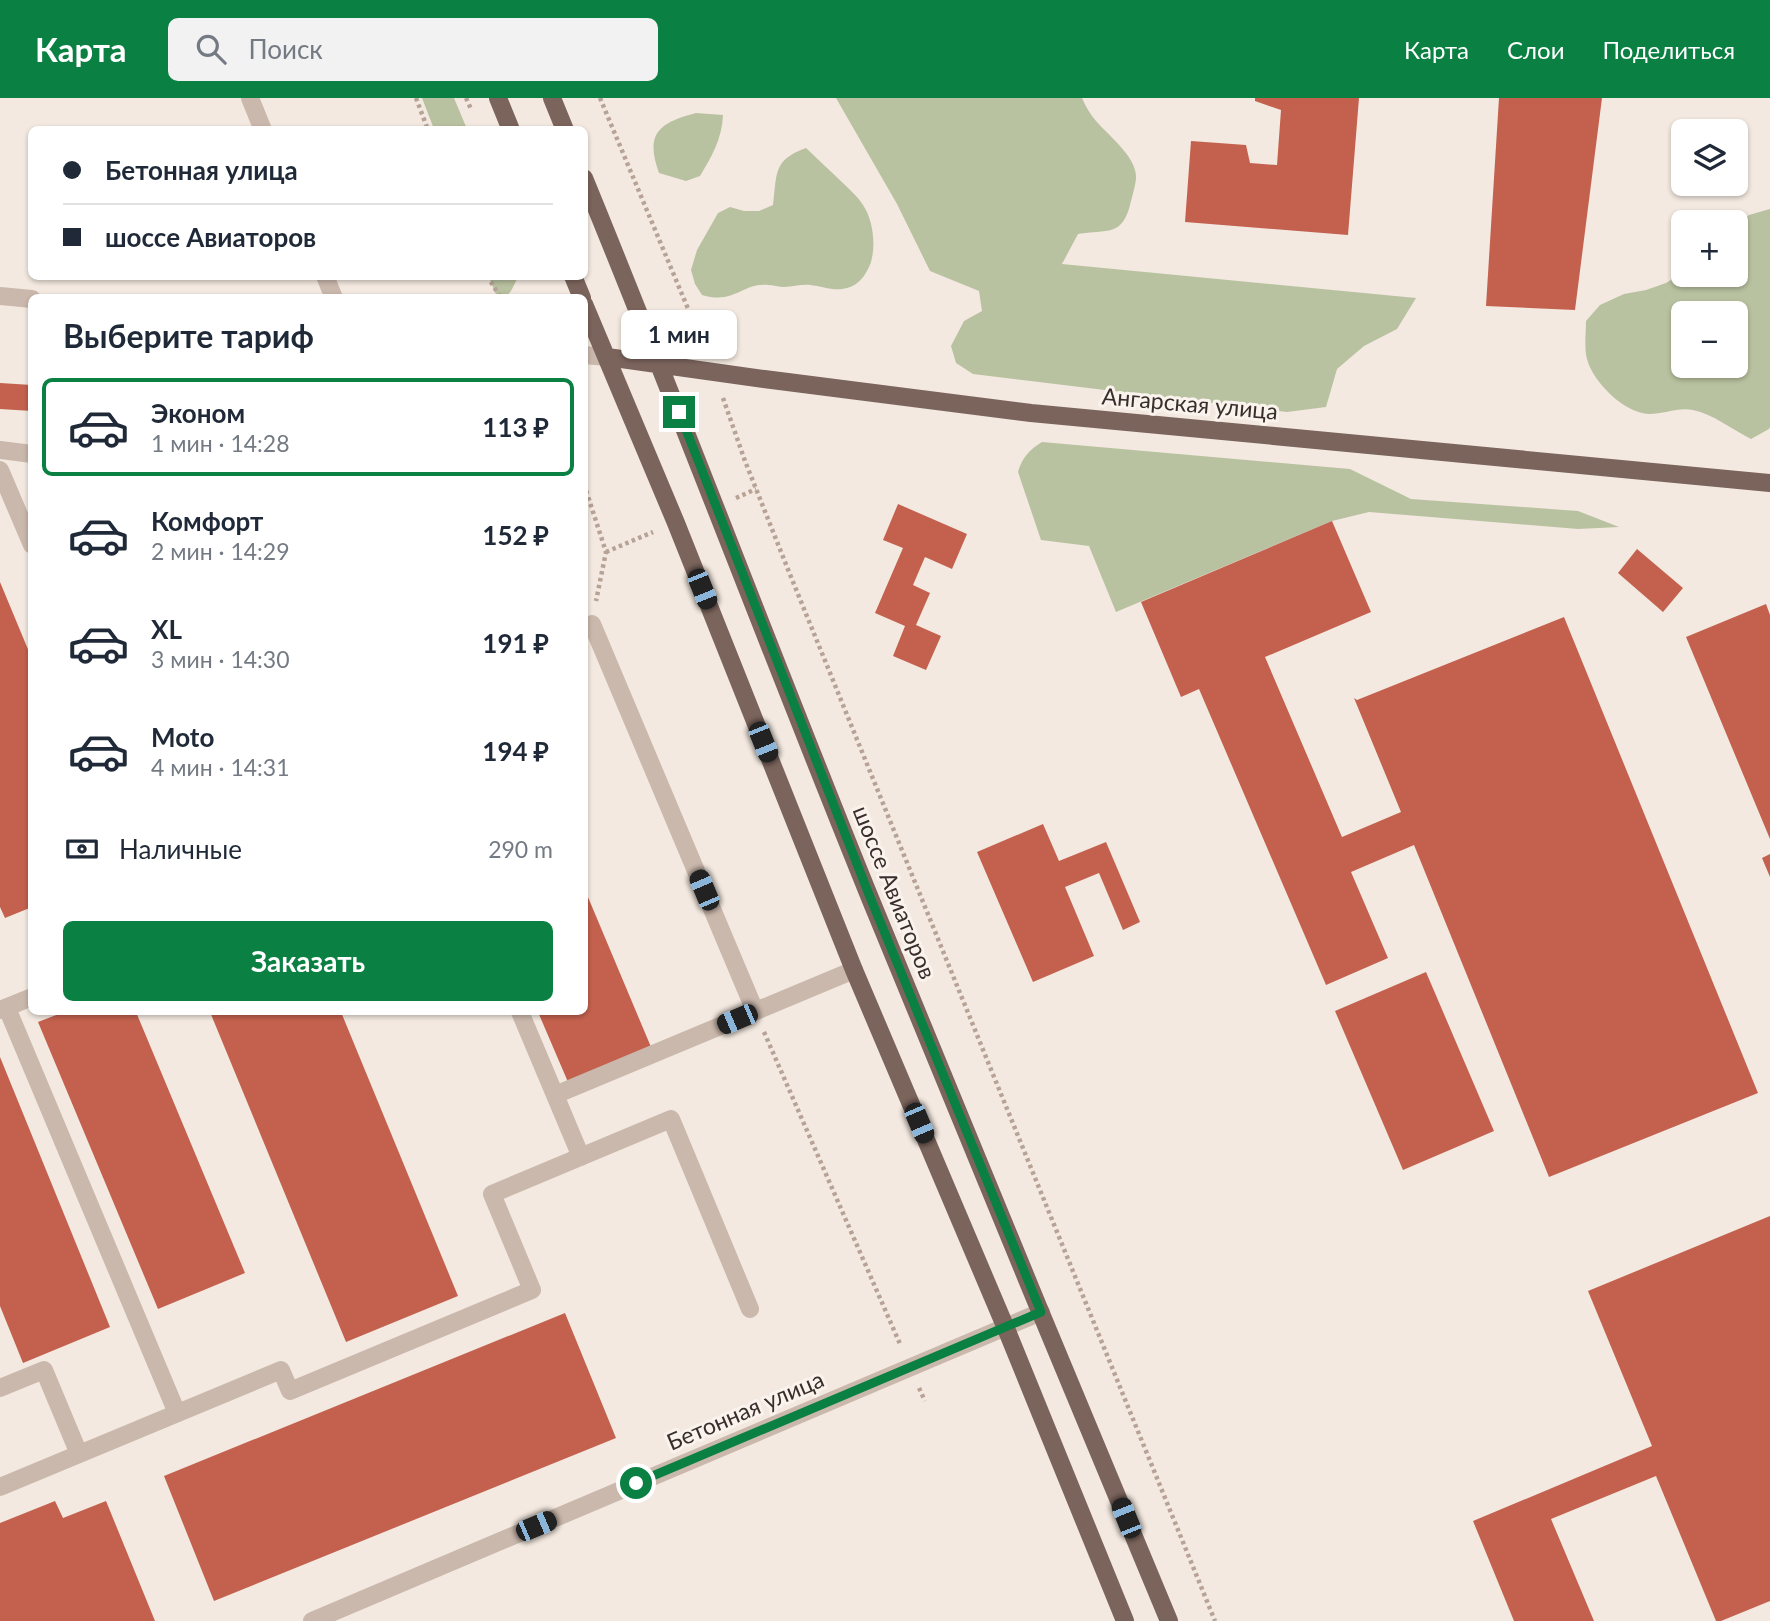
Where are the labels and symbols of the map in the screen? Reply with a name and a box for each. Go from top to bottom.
callout: 1 мин [621,310,737,360]
street label: Ангарская улица [1101,381,1279,425]
route end [663,396,695,428]
car [685,566,720,612]
car [746,719,781,765]
street label: шоссе Авиаторов [847,801,943,983]
car [687,867,722,913]
car [714,1001,761,1037]
car [902,1100,937,1146]
street label: Бетонная улица [662,1364,828,1456]
route start [620,1467,652,1499]
car [1109,1495,1144,1541]
car [513,1508,560,1544]

